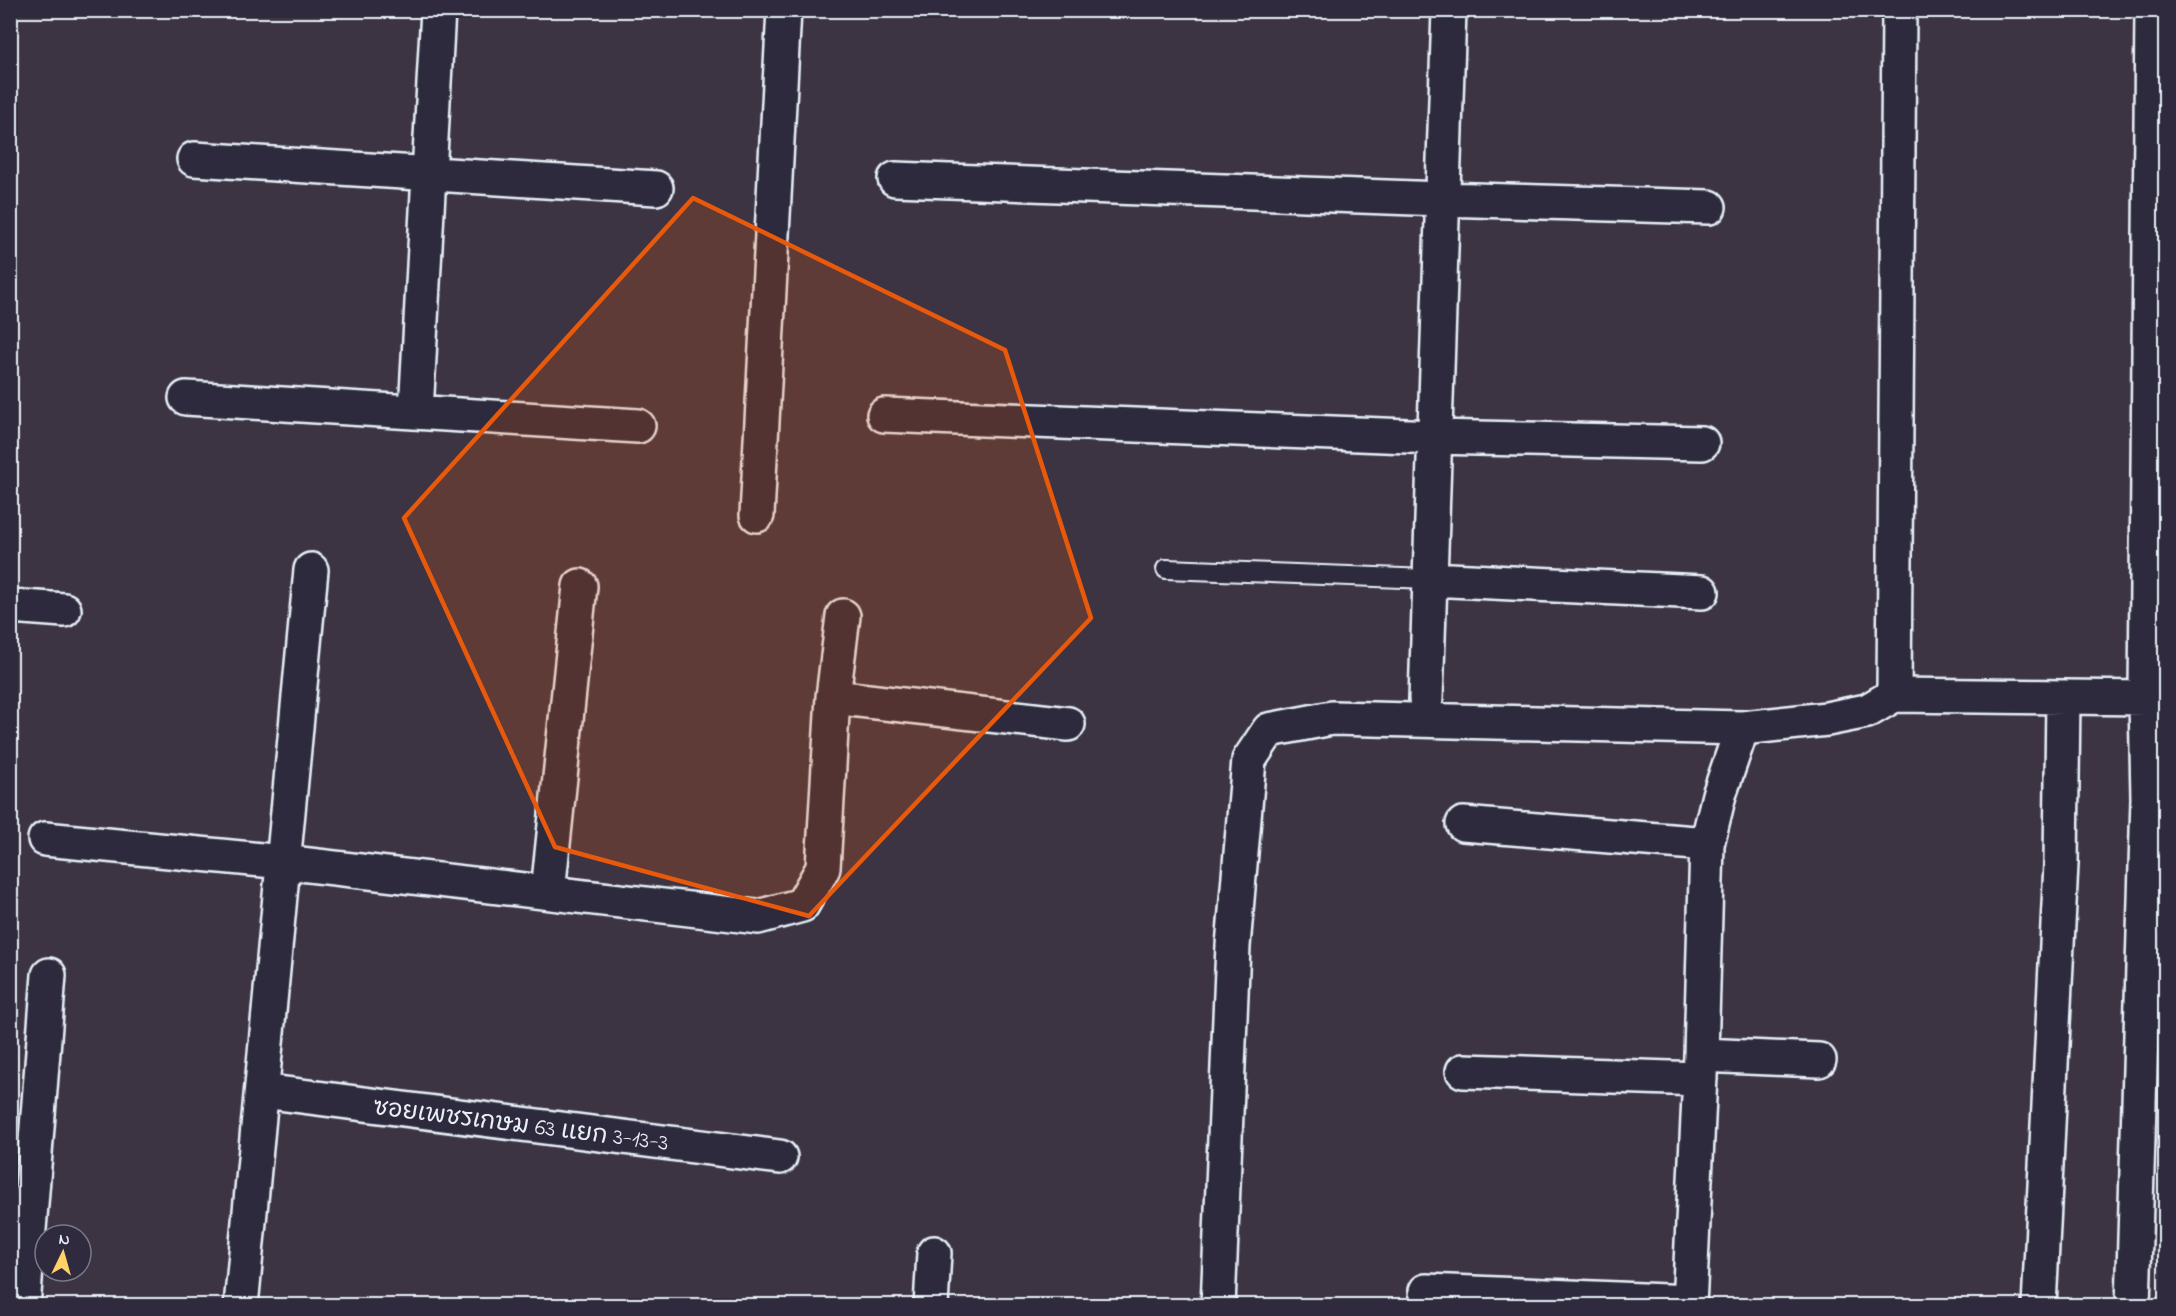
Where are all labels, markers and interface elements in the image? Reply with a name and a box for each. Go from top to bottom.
street label: ซอยเพชรเกษม 63 แยก 3-13-3 [371,1091,670,1162]
north arrow [33,1223,93,1283]
text: N [58,1228,71,1252]

